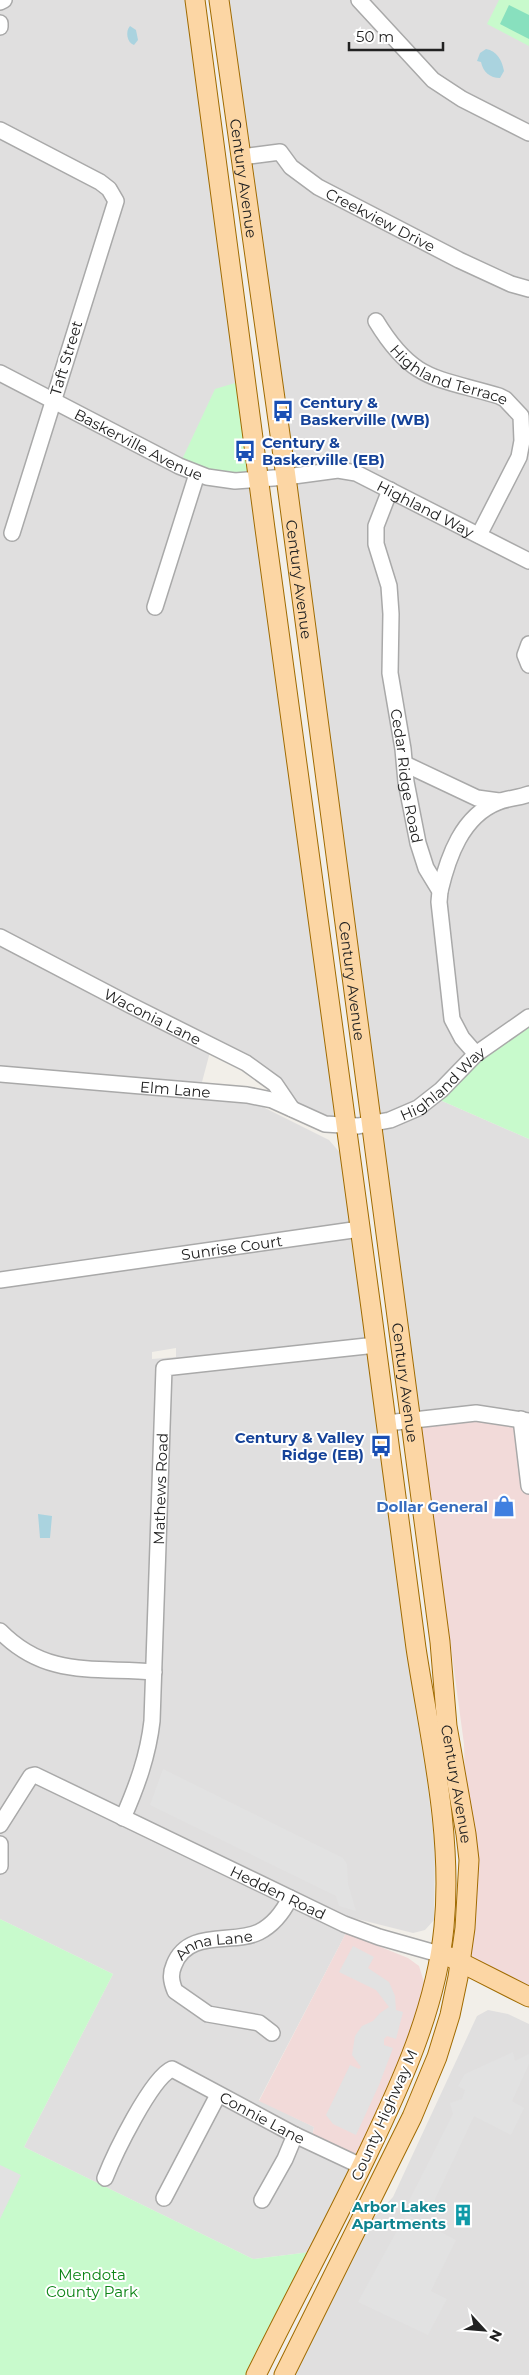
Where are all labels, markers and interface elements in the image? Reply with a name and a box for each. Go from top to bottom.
scale bar [349,20,443,52]
text: 50 m [356,27,394,46]
street label: Century Avenue [226,117,262,239]
street label: Creekview Drive [323,183,439,256]
street label: Taft Street [46,318,86,398]
street label: Highland Terrace [386,340,511,409]
place label: Century & Baskerville (WB) [300,393,430,429]
bus stop icon: Century & Baskerville (WB) [270,398,296,424]
street label: Baskerville Avenue [71,404,206,484]
place label: Century & Baskerville (EB) [262,433,385,469]
bus stop icon: Century & Baskerville (EB) [232,438,258,464]
street label: Highland Way [374,476,478,541]
street label: Century Avenue [282,519,317,640]
street label: Cedar Ridge Road [387,707,427,845]
street label: Century Avenue [335,920,370,1042]
street label: Waconia Lane [101,984,204,1049]
street label: Highland Way [397,1041,489,1124]
street label: Elm Lane [139,1076,211,1101]
street label: Sunrise Court [180,1231,283,1264]
street label: Century Avenue [388,1322,423,1443]
place label: Century & Valley Ridge (EB) [235,1428,365,1464]
street label: Mathews Road [148,1432,171,1545]
bus stop icon: Century & Valley Ridge (EB) [368,1433,394,1459]
shop icon: Dollar General [491,1493,517,1519]
place label: Dollar General [376,1497,488,1516]
street label: Century Avenue [437,1723,477,1844]
street label: Hedden Road [227,1861,329,1923]
street label: Anna Lane [170,1926,254,1963]
street label: County Highway M [346,2046,422,2184]
street label: Connie Lane [217,2087,308,2148]
place label: Arbor Lakes Apartments [351,2197,446,2233]
building icon: Arbor Lakes Apartments [450,2202,476,2228]
park label: Mendota County Park [46,2265,138,2301]
north arrow [459,2305,509,2355]
text: N [485,2327,506,2345]

